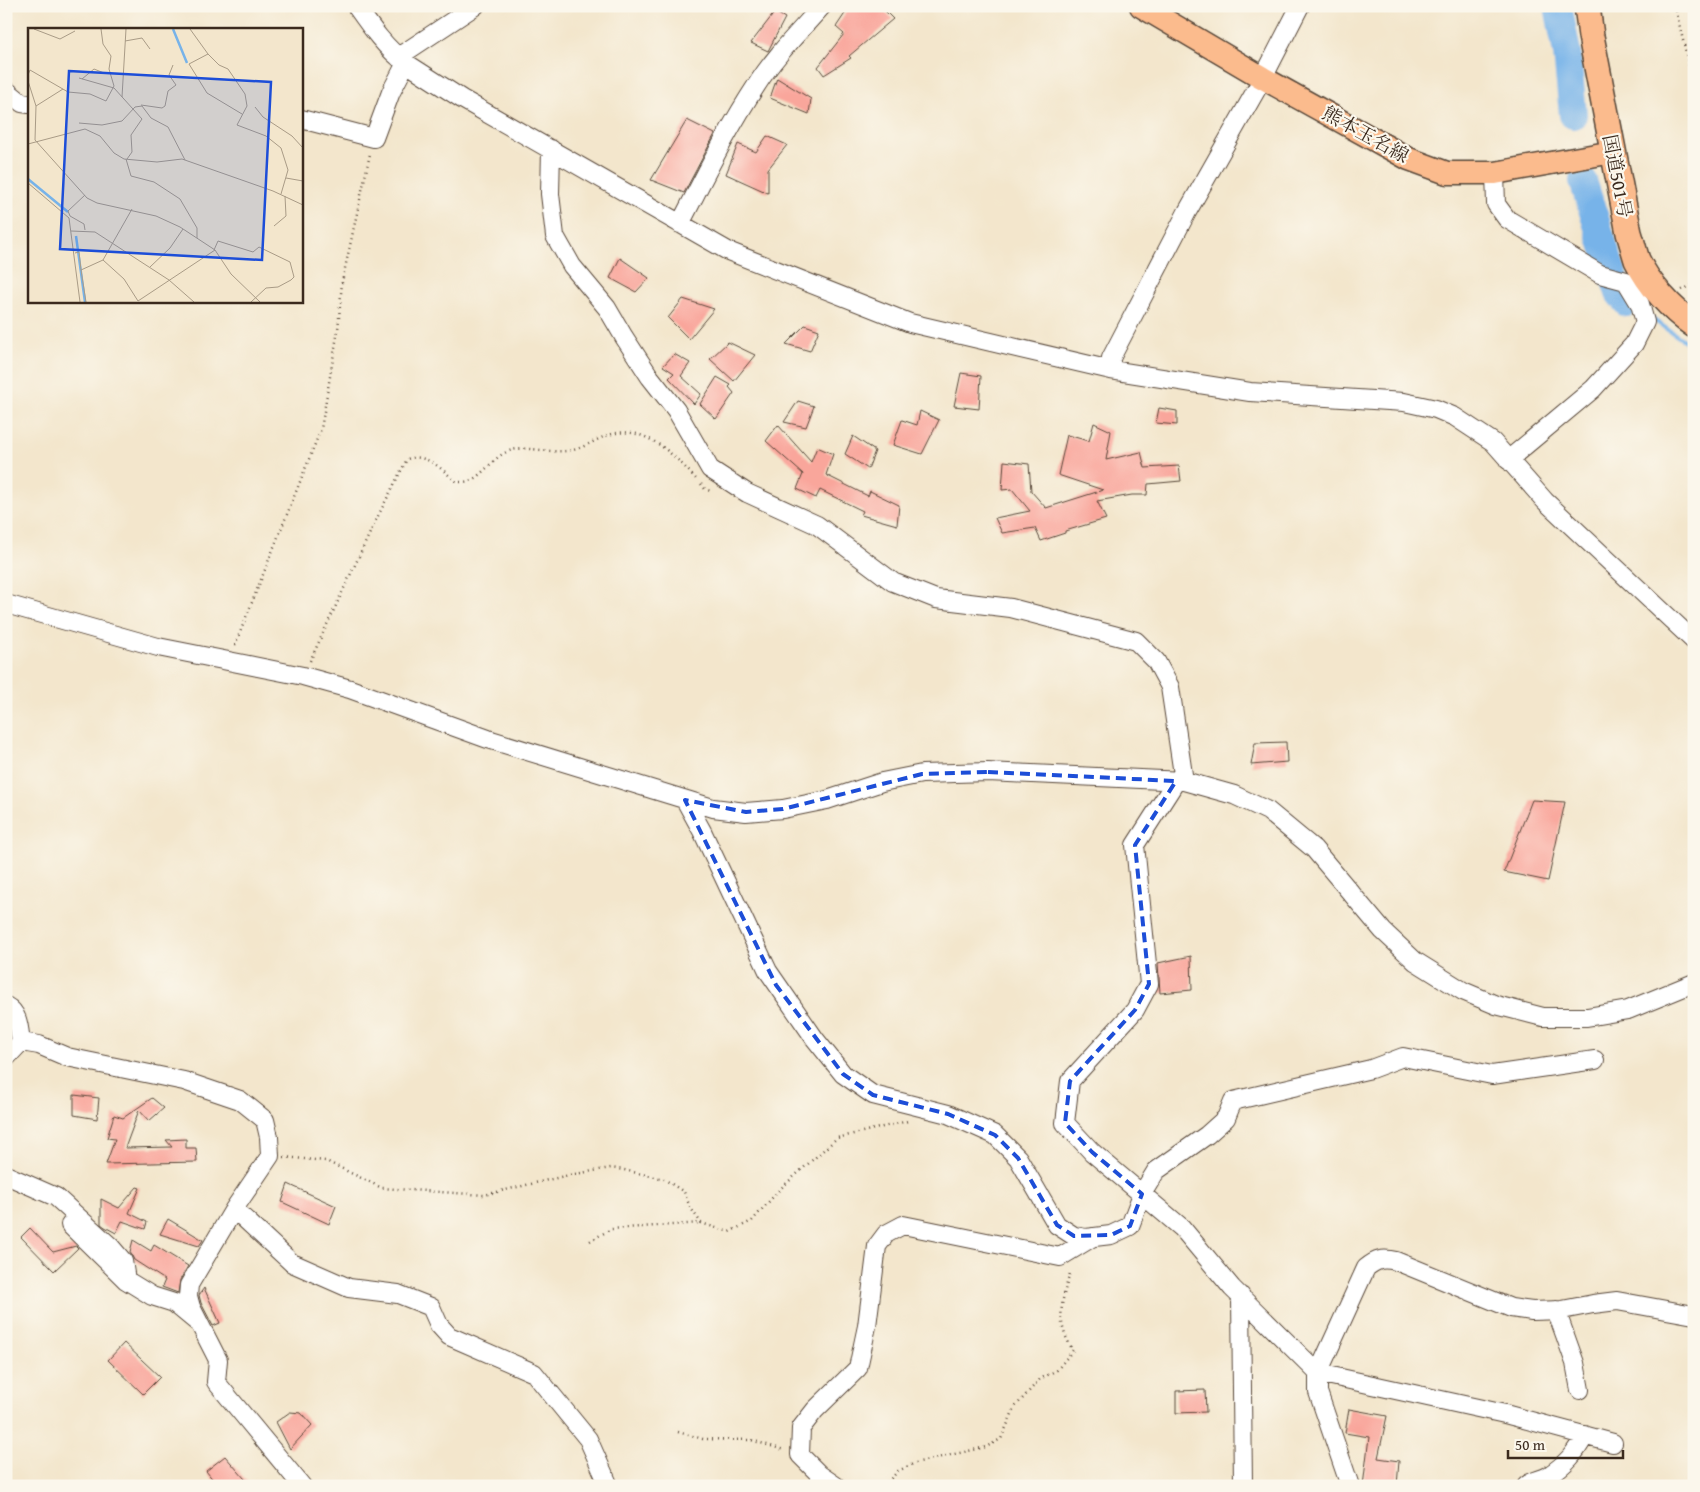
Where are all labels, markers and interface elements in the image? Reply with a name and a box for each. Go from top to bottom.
inset map [28,28,302,302]
street label: 熊本玉名線 [1318,99,1414,169]
street label: 国道501号 [1596,132,1640,220]
scale bar [1508,1427,1622,1459]
text: 50 m [1515,1434,1546,1455]

